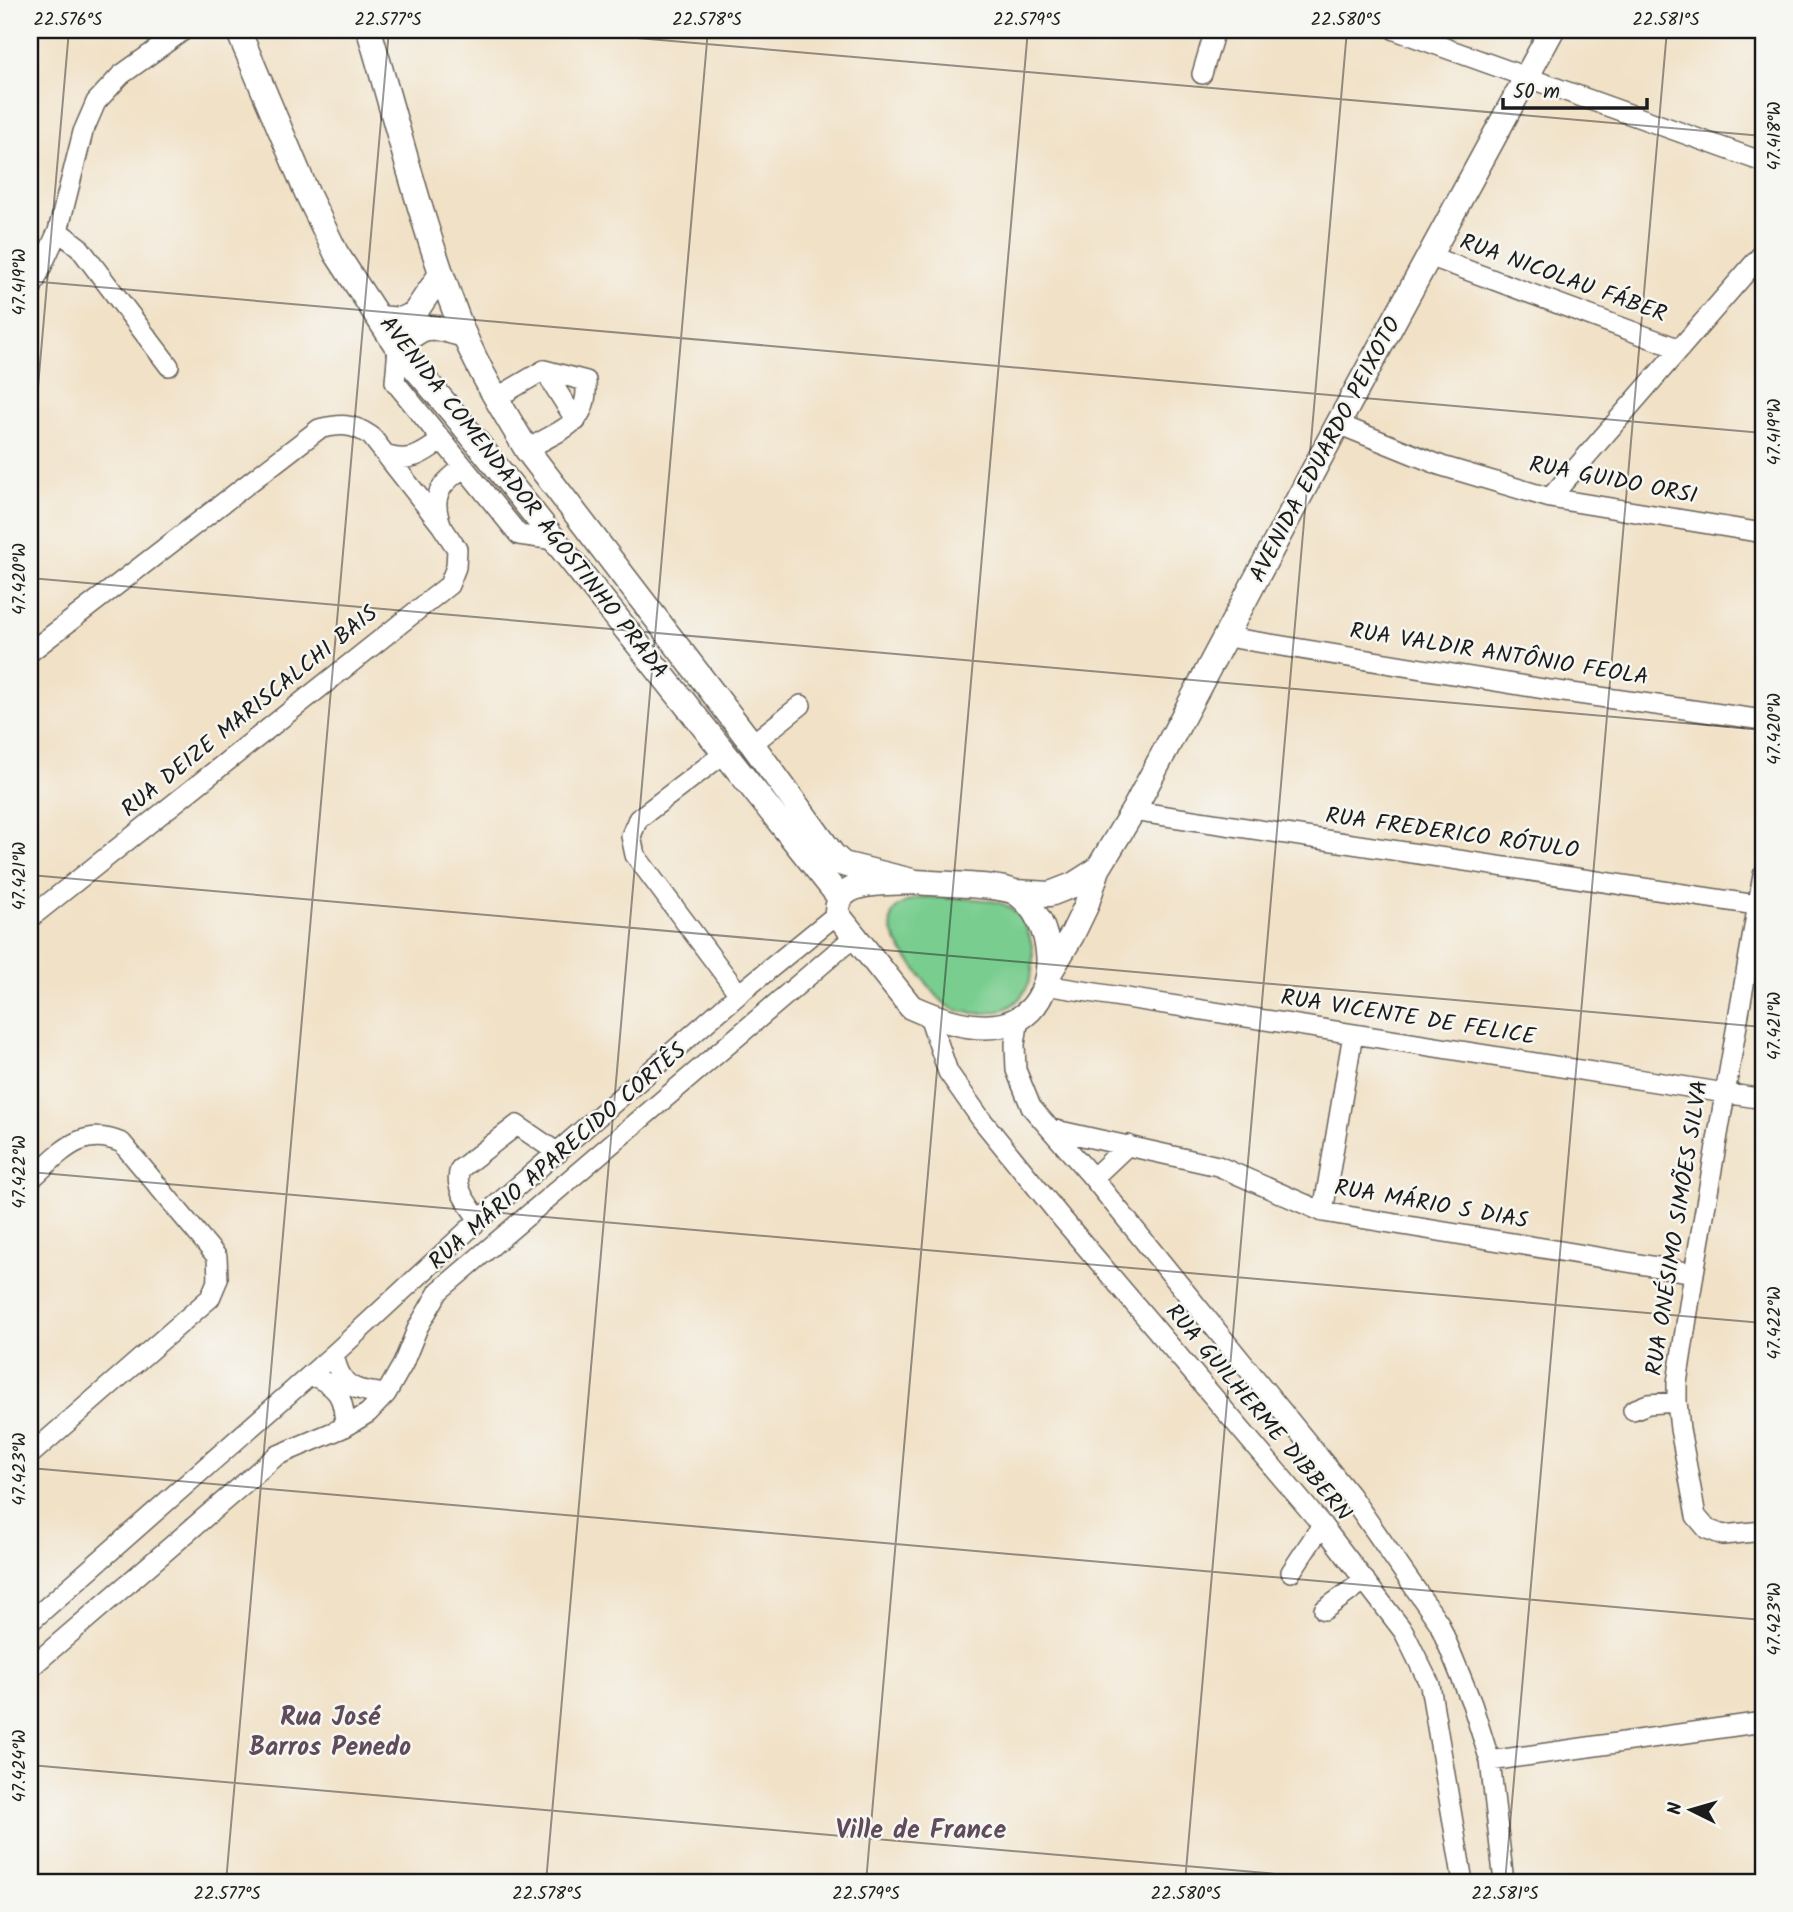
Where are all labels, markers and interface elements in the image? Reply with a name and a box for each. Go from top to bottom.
text: 22.576°S [34,6,103,35]
text: 22.577°S [354,6,422,35]
text: 22.578°S [672,6,742,35]
text: 22.579°S [993,6,1061,35]
text: 22.580°S [1311,6,1382,35]
text: 22.581°S [1633,6,1700,35]
scale bar [1503,66,1646,110]
text: 50 m [1513,76,1560,109]
text: 47.418°W [1761,101,1790,171]
street label: RUA NICOLAU FÁBER [1454,225,1672,333]
text: 47.419°W [6,248,35,316]
street label: AVENIDA COMENDADOR AGOSTINHO PRADA [369,309,677,687]
street label: AVENIDA EDUARDO PEIXOTO [1241,311,1411,589]
text: 47.419°W [1761,398,1790,466]
street label: RUA GUIDO ORSI [1526,447,1700,515]
text: 47.420°W [6,543,35,615]
street label: RUA DEIZE MARISCALCHI BAIS [114,597,386,827]
street label: RUA VALDIR ANTÔNIO FEOLA [1347,614,1651,696]
text: 47.420°W [1761,693,1790,765]
street label: RUA FREDERICO RÓTULO [1323,798,1581,870]
text: 47.421°W [6,842,35,910]
street label: RUA VICENTE DE FELICE [1278,980,1538,1056]
text: 47.421°W [1761,992,1790,1060]
street label: RUA MÁRIO APARECIDO CORTÊS [421,1034,695,1280]
street label: RUA ONÉSIMO SIMÕES SILVA [1637,1078,1719,1378]
text: 47.422°W [6,1135,35,1209]
street label: RUA MÁRIO S DIAS [1331,1170,1531,1240]
text: 47.422°W [1761,1286,1790,1360]
street label: RUA GUILHERME DIBBERN [1156,1296,1360,1530]
text: 47.423°W [6,1432,35,1506]
text: 47.423°W [1761,1582,1790,1656]
district label: Rua José Barros Penedo [249,1697,411,1769]
text: 47.424°W [6,1730,35,1802]
north arrow [1657,1776,1727,1846]
text: N [1661,1801,1692,1816]
district label: Ville de France [836,1810,1007,1852]
text: 22.577°S [193,1880,261,1909]
text: 22.578°S [512,1880,582,1909]
text: 22.579°S [832,1880,900,1909]
text: 22.580°S [1151,1880,1222,1909]
text: 22.581°S [1472,1880,1539,1909]

